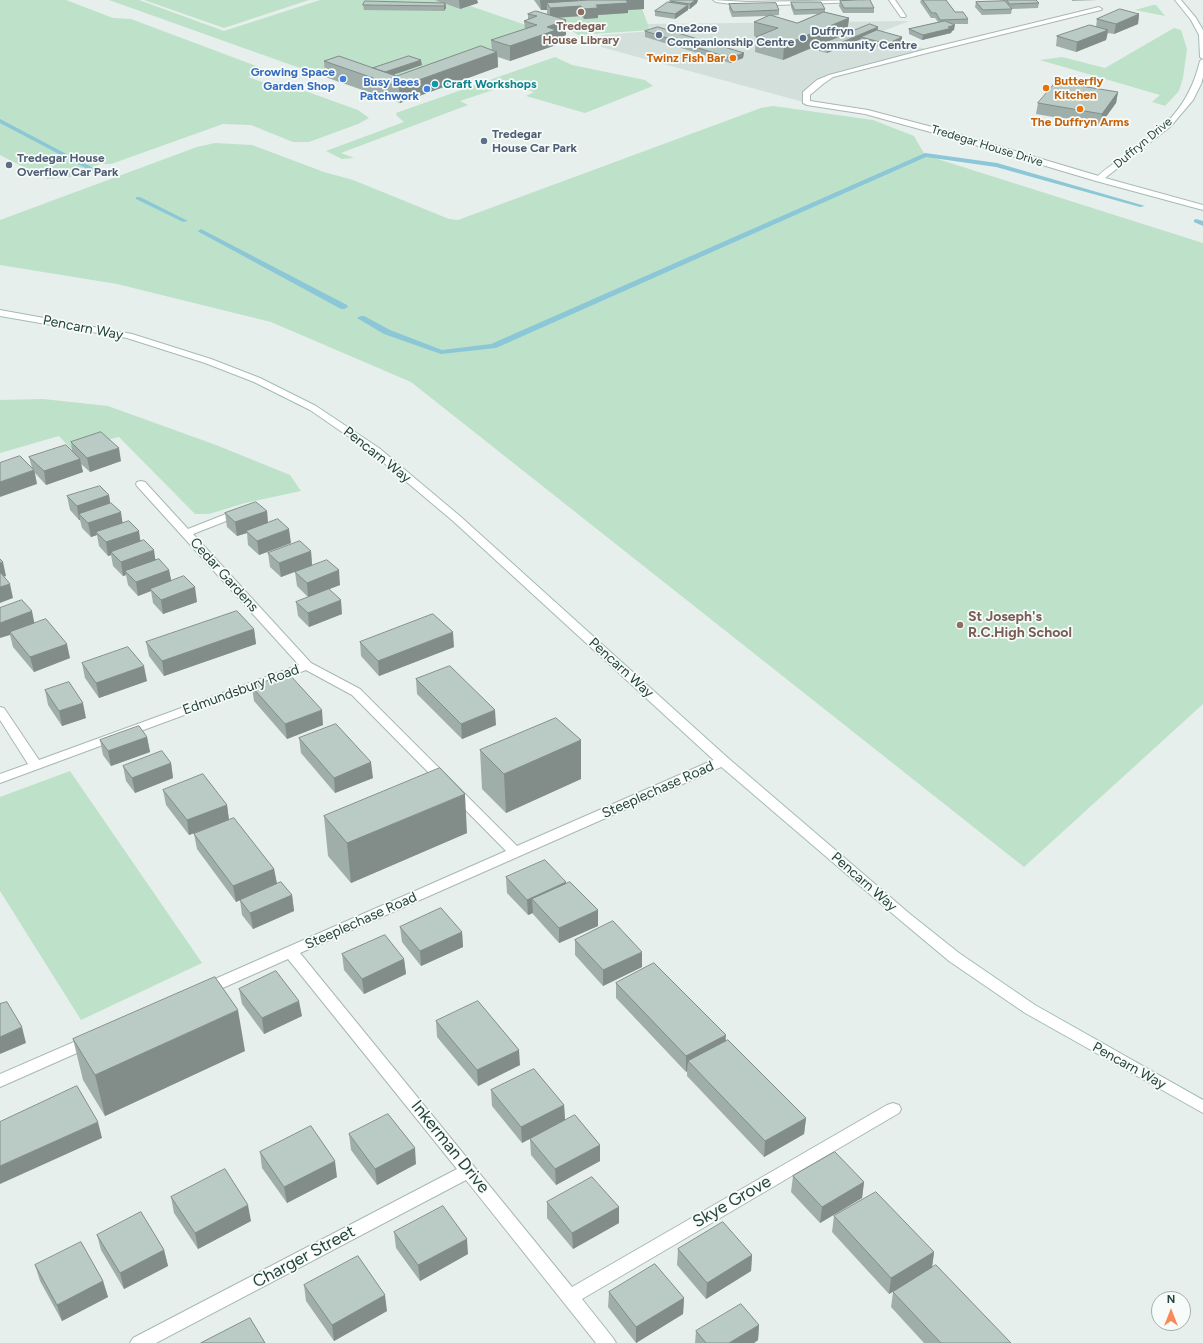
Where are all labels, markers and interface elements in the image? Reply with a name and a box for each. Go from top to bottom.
marker: Tredegar House Library [576,7,586,17]
place label: Tredegar House Library [542,19,620,47]
place label: One2one Companionship Centre [667,21,794,49]
place label: Duffryn Community Centre [811,24,917,52]
marker: One2one Companionship Centre [654,30,664,40]
marker: Duffryn Community Centre [798,33,808,43]
place label: Twinz Fish Bar [647,51,725,65]
marker: Twinz Fish Bar [728,53,738,63]
place label: Growing Space Garden Shop [251,65,335,93]
marker: Growing Space Garden Shop [338,74,348,84]
place label: Butterfly Kitchen [1054,74,1103,102]
place label: Busy Bees Patchwork [360,75,419,103]
place label: Craft Workshops [443,77,537,91]
marker: Craft Workshops [430,79,440,89]
marker: Butterfly Kitchen [1041,83,1051,93]
marker: Busy Bees Patchwork [422,84,432,94]
marker: The Duffryn Arms [1075,104,1085,114]
street label: Duffryn Drive [1111,114,1175,172]
place label: The Duffryn Arms [1031,115,1129,129]
street label: Tredegar House Drive [929,122,1045,170]
place label: Tredegar House Car Park [492,127,577,155]
marker: Tredegar House Car Park [479,136,489,146]
place label: Tredegar House Overflow Car Park [17,151,118,179]
marker: Tredegar House Overflow Car Park [4,160,14,170]
street label: Pencarn Way [41,312,125,344]
street label: Pencarn Way [340,423,414,487]
street label: Cedar Gardens [186,534,262,616]
place label: St Joseph's R.C.High School [968,609,1072,642]
marker: St Joseph's R.C.High School [955,620,965,630]
street label: Pencarn Way [585,635,657,701]
street label: Edmundsbury Road [181,661,301,719]
street label: Steeplechase Road [600,758,716,822]
street label: Pencarn Way [828,849,900,915]
street label: Steeplechase Road [303,889,419,953]
street label: Pencarn Way [1089,1039,1169,1093]
street label: Inkerman Drive [406,1097,494,1197]
street label: Skye Grove [689,1171,775,1233]
street label: Charger Street [249,1221,359,1293]
north arrow [1151,1291,1191,1331]
text: N [1167,1293,1175,1306]

